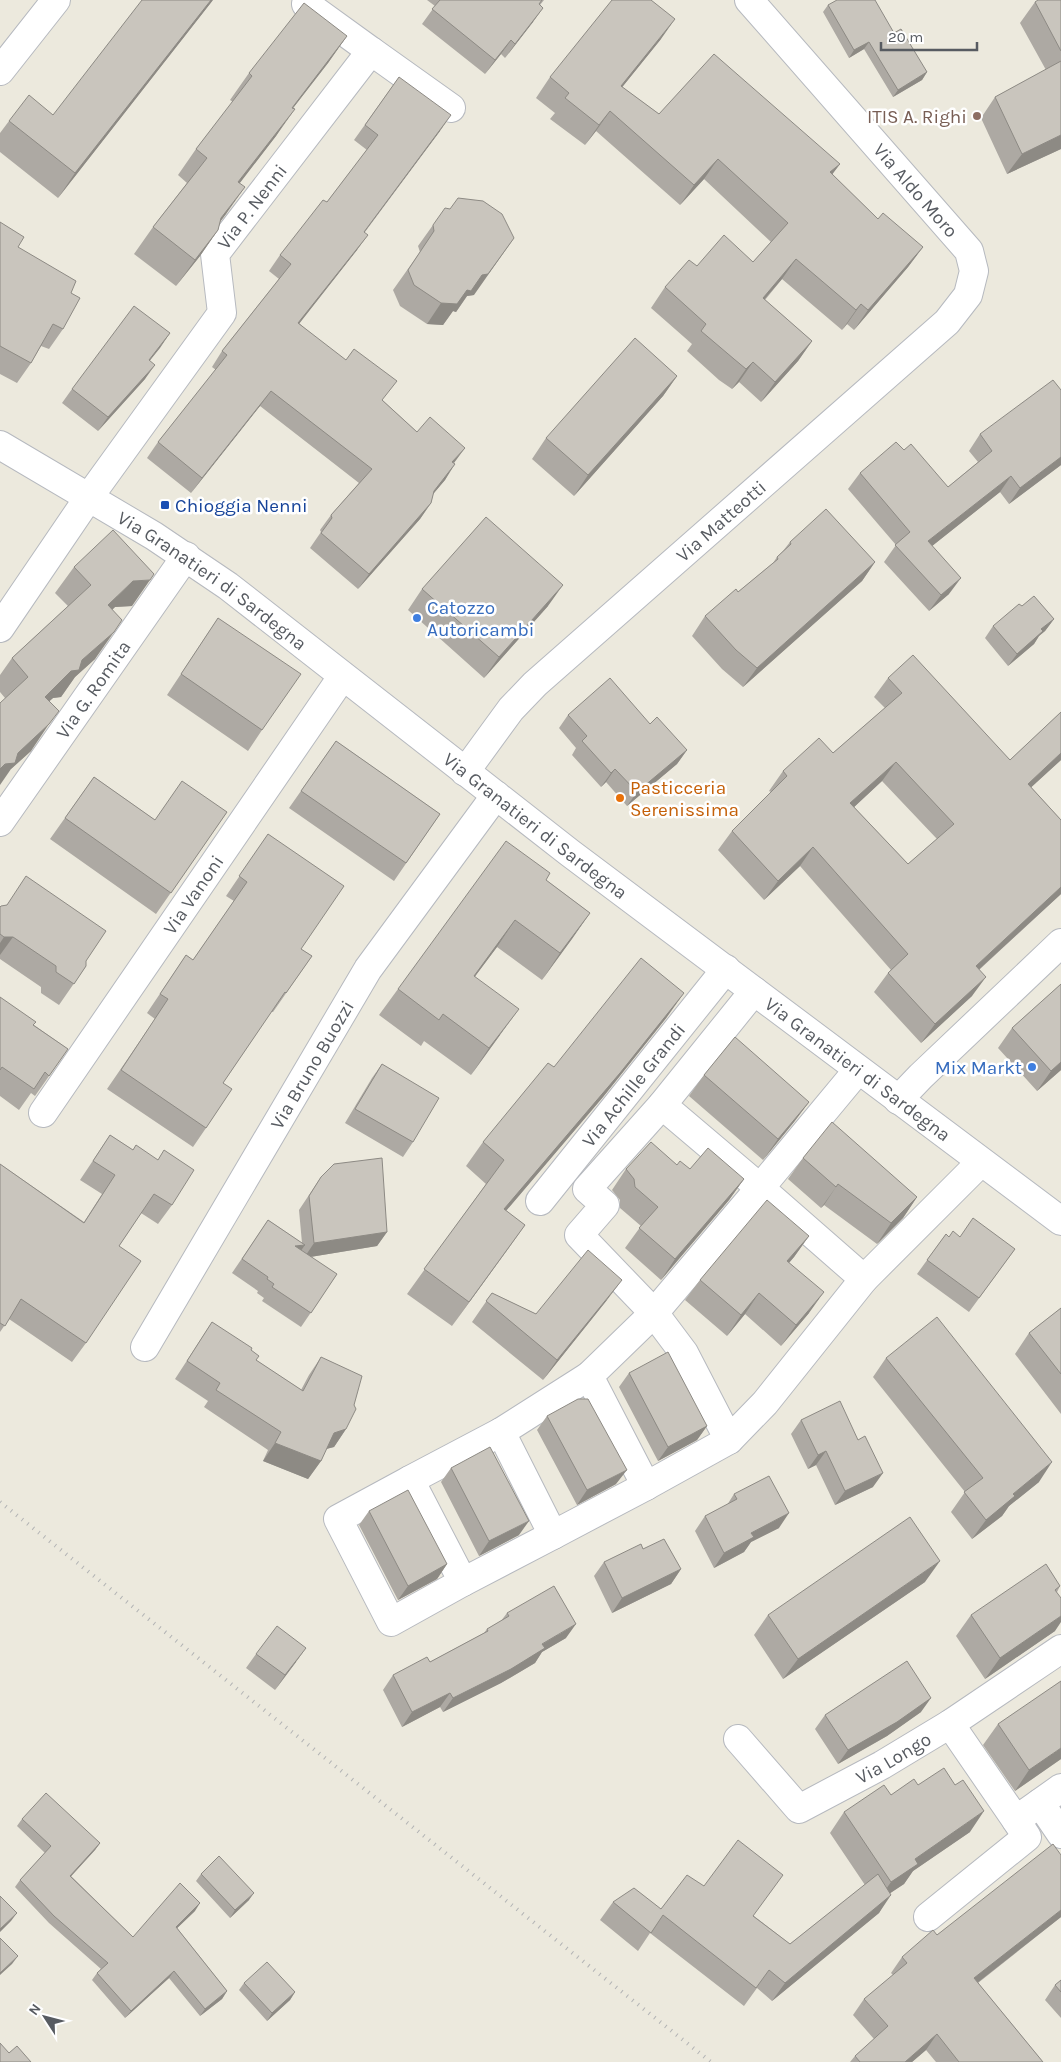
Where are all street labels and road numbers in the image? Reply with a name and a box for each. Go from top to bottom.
street label: Via Aldo Moro [868,139,962,242]
street label: Via P. Nenni [213,160,292,254]
street label: Via Matteotti [672,476,771,567]
street label: Via Granatieri di Sardegna [113,507,311,655]
street label: Via G. Romita [52,637,136,743]
street label: Via Granatieri di Sardegna [439,748,631,904]
street label: Via Vanoni [159,851,228,939]
street label: Via Granatieri di Sardegna [760,993,955,1146]
street label: Via Bruno Buozzi [266,997,359,1133]
street label: Via Achille Grandi [578,1019,690,1152]
street label: Via Longo [852,1728,935,1789]

